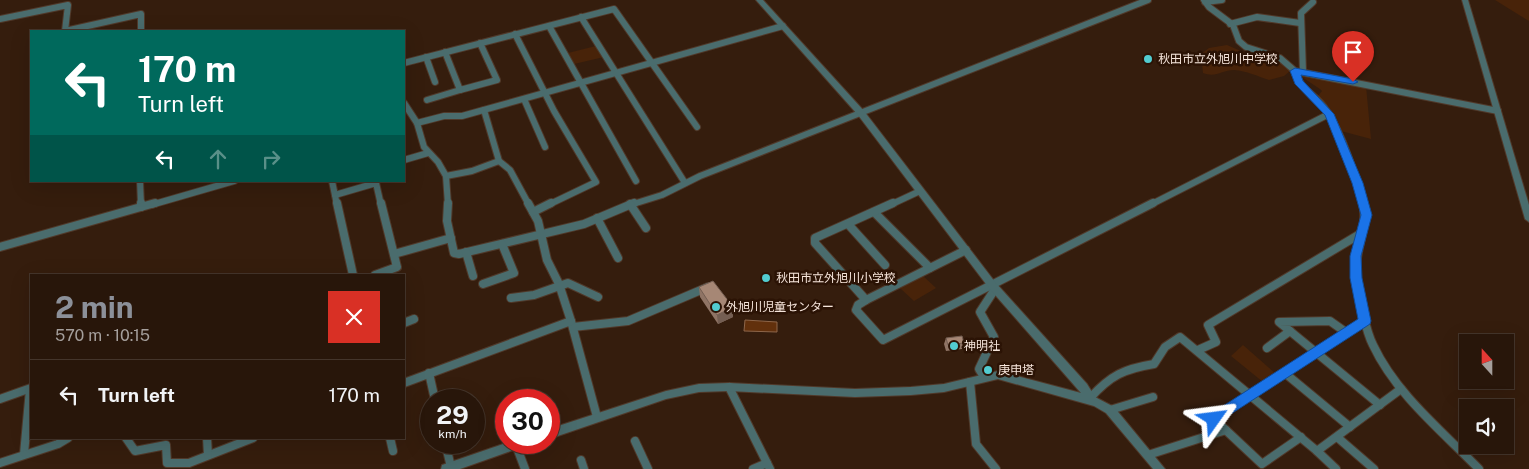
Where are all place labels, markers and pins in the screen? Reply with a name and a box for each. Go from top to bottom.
pin [1332,31,1374,82]
place label: 秋田市立外旭川中学校 [1158,52,1278,66]
marker: 秋田市立外旭川中学校 [1142,53,1154,65]
place label: 秋田市立外旭川小学校 [776,271,896,285]
marker: 秋田市立外旭川小学校 [760,272,772,284]
place label: 外旭川児童センター [726,300,834,314]
marker: 外旭川児童センター [710,301,722,313]
place label: 神明社 [964,339,1000,353]
marker: 神明社 [948,340,960,352]
place label: 庚申塔 [998,363,1034,377]
marker: 庚申塔 [982,364,994,376]

